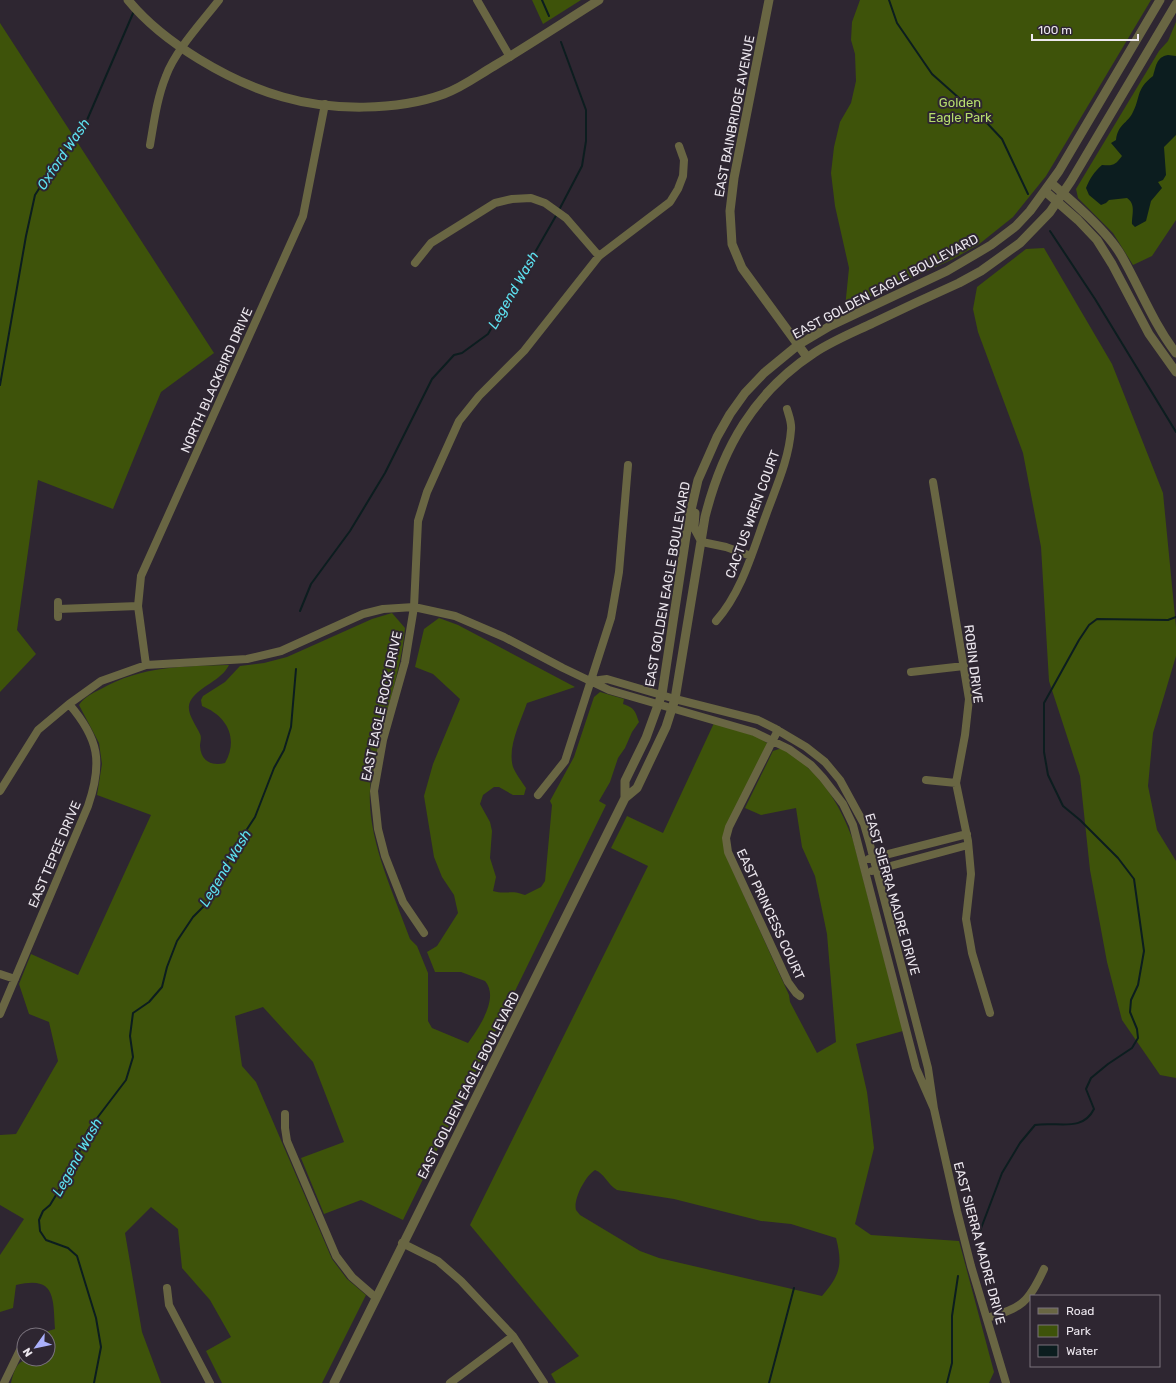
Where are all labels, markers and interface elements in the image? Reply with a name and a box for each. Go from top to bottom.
scale bar [1032,16,1138,42]
text: 100 m [1038,23,1072,37]
street label: EAST BAINBRIDGE AVENUE [711,34,758,198]
park label: Golden Eagle Park [928,95,992,126]
water label: Oxford Wash [33,115,93,193]
street label: EAST GOLDEN EAGLE BOULEVARD [790,231,981,342]
water label: Legend Wash [484,248,542,332]
street label: NORTH BLACKBIRD DRIVE [178,305,255,455]
street label: CACTUS WREN COURT [722,448,783,580]
street label: EAST GOLDEN EAGLE BOULEVARD [642,480,693,688]
street label: ROBIN DRIVE [961,624,986,704]
street label: EAST EAGLE ROCK DRIVE [358,630,405,782]
street label: EAST TEPEE DRIVE [25,798,84,910]
street label: EAST SIERRA MADRE DRIVE [862,811,923,977]
water label: Legend Wash [196,827,255,910]
street label: EAST PRINCESS COURT [734,846,808,982]
street label: EAST GOLDEN EAGLE BOULEVARD [414,989,522,1181]
water label: Legend Wash [49,1115,106,1199]
street label: EAST SIERRA MADRE DRIVE [951,1160,1009,1326]
legend [1030,1295,1160,1367]
text: Road [1066,1304,1094,1318]
text: Park [1066,1324,1092,1338]
north arrow [16,1327,56,1367]
text: Water [1066,1344,1098,1358]
text: N [20,1345,36,1359]

